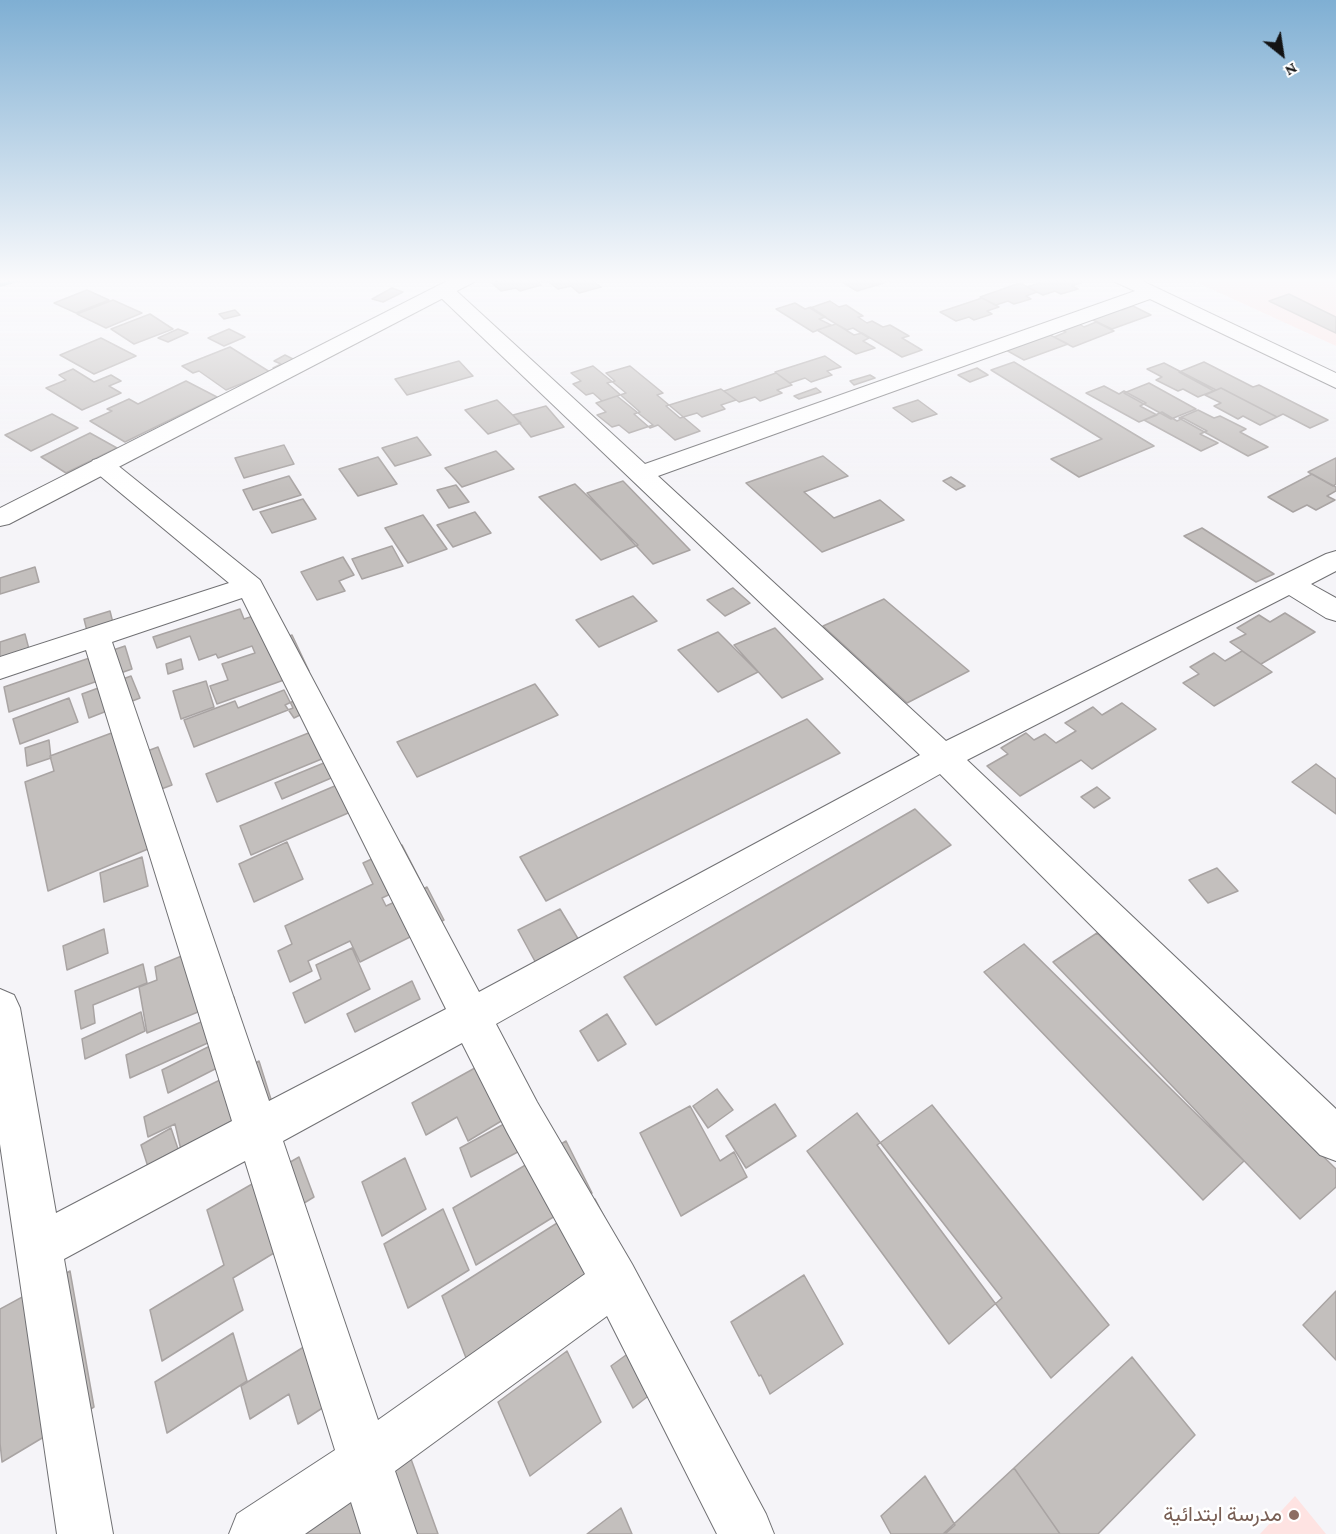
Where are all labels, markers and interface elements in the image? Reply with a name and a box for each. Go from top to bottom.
north arrow [1252,24,1312,84]
text: N [1282,60,1300,80]
place label: مدرسة ابتدائية [1163,1502,1282,1528]
marker: مدرسة ابتدائية [1287,1508,1301,1522]

